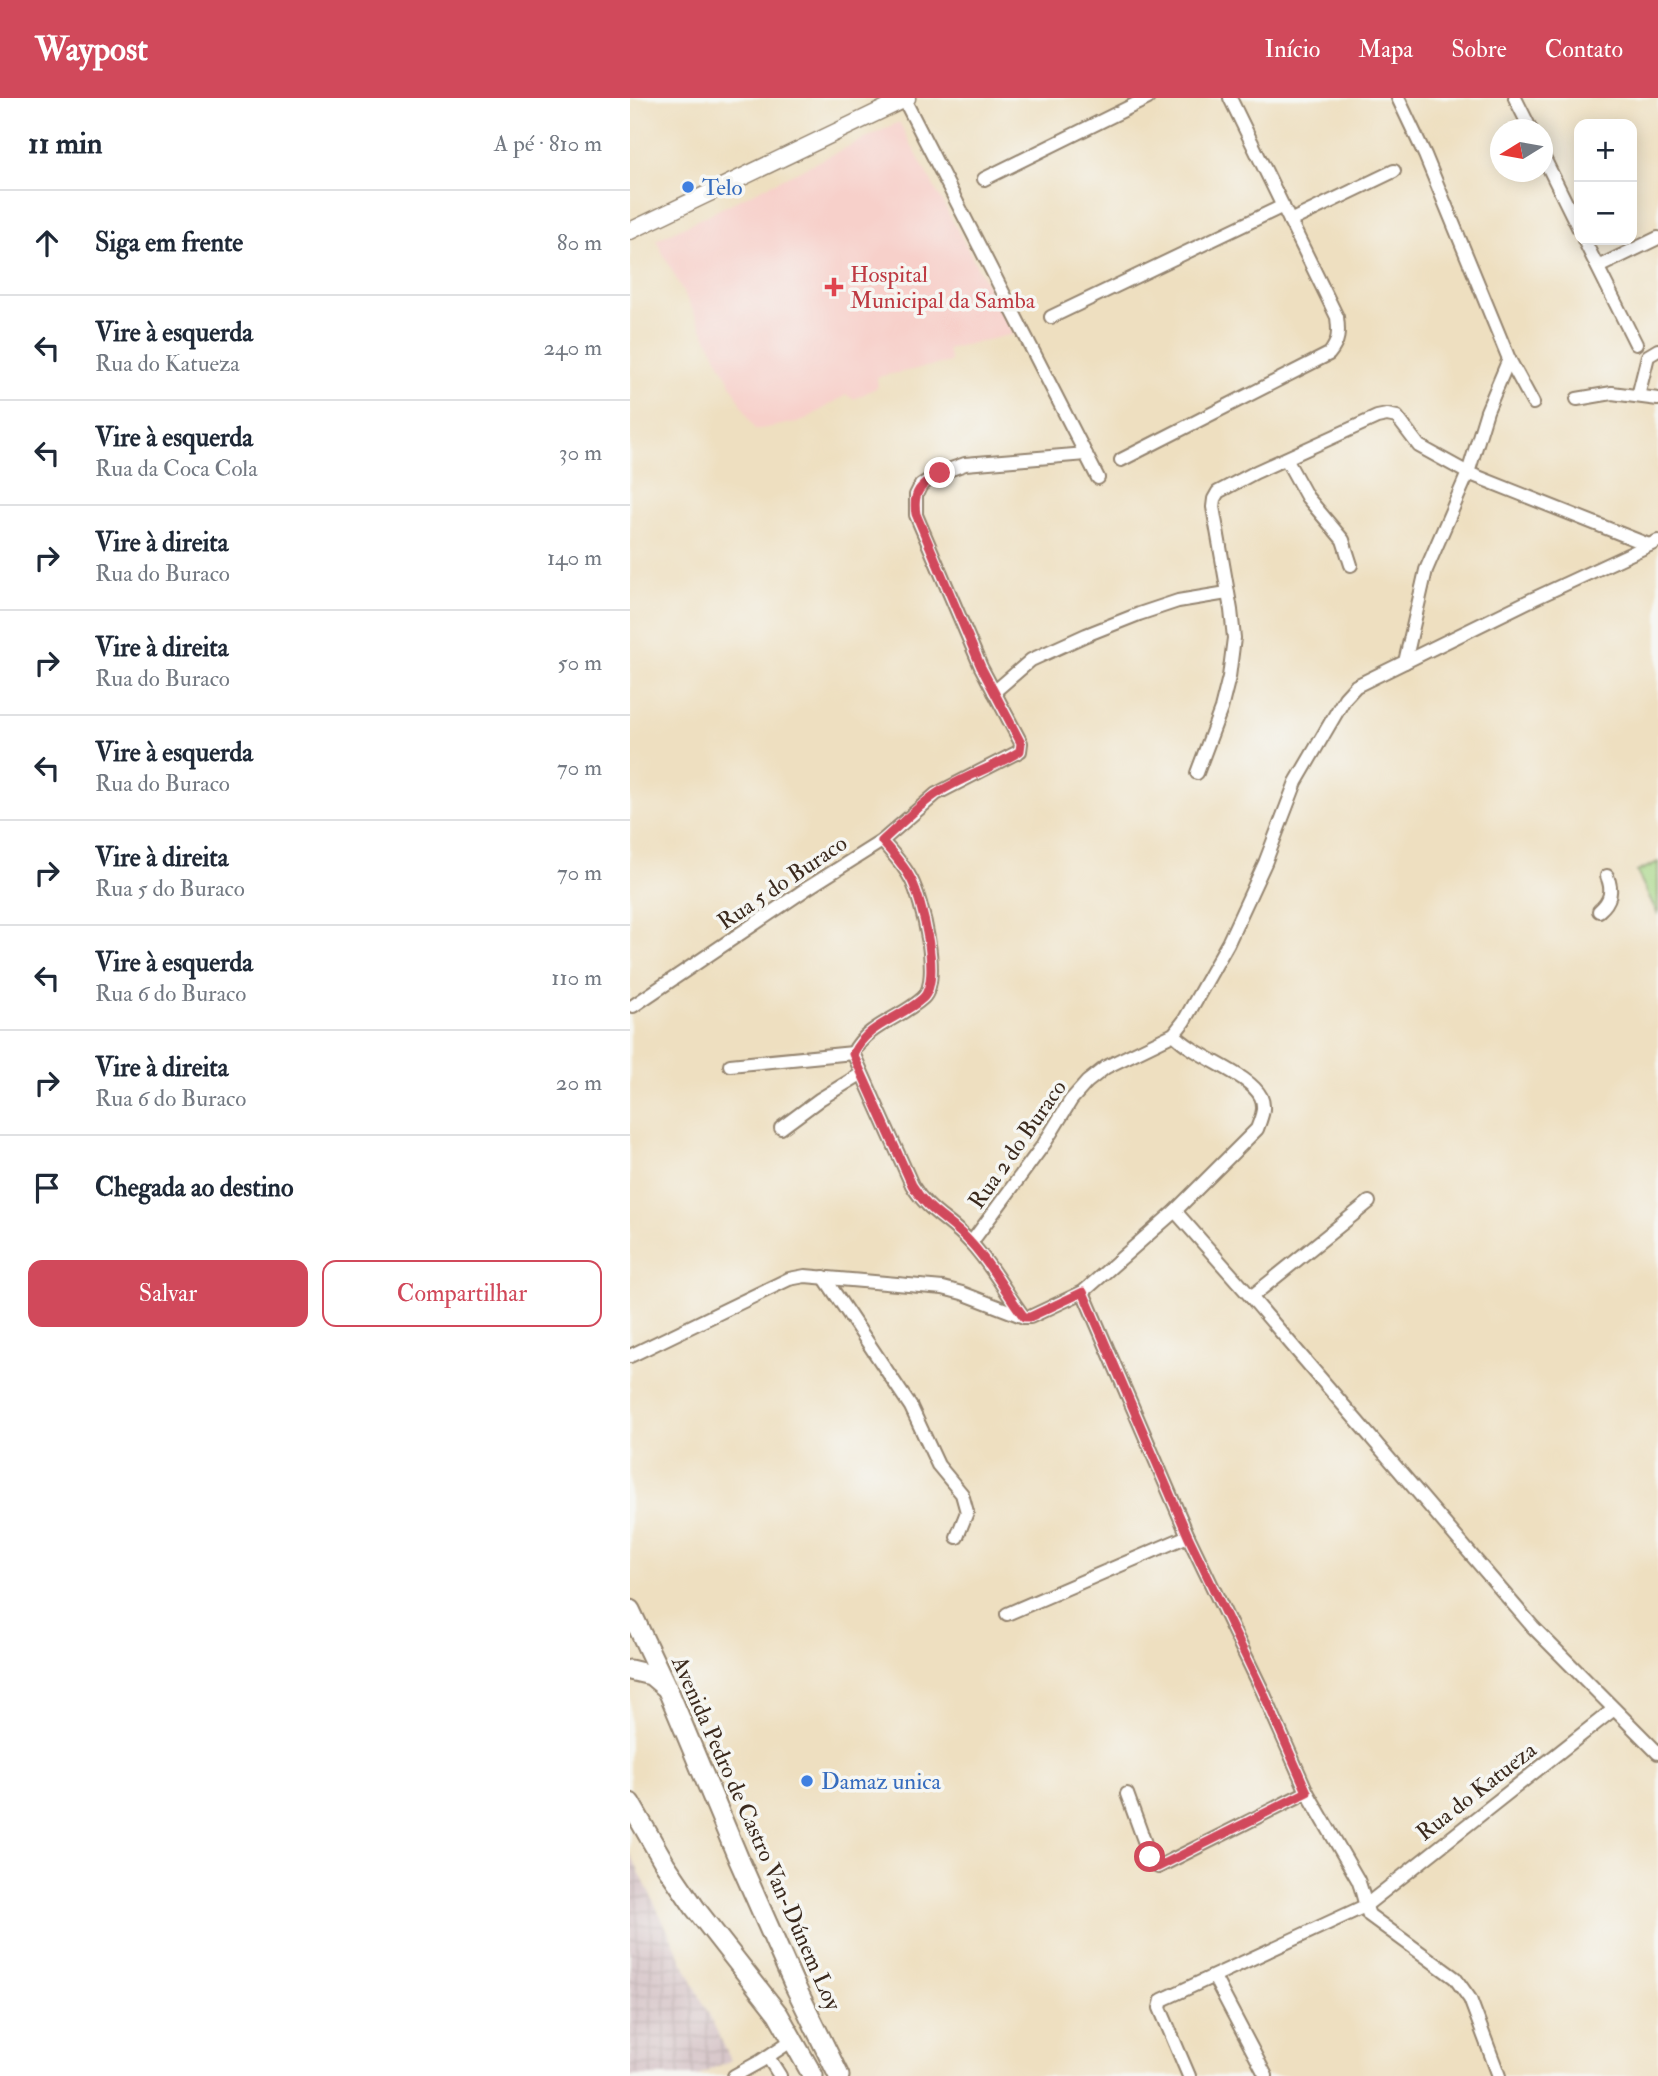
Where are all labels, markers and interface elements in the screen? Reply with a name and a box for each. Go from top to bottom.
text: Waypost [35,29,148,70]
text: Início [1264,34,1320,65]
text: Mapa [1358,34,1413,65]
text: Sobre [1451,34,1507,65]
text: Contato [1545,34,1623,65]
north arrow [1490,119,1553,182]
map controls [1574,119,1637,245]
button: + [1574,119,1637,182]
text: 11 min [28,125,102,162]
text: A pé · 810 m [494,129,602,158]
place label: Telo [702,173,743,202]
marker: Telo [680,179,696,195]
button: − [1574,182,1637,245]
icon: ahead [28,224,66,262]
text: Siga em frente [95,227,243,259]
text: 80 m [557,228,602,257]
place label: Hospital Municipal da Samba [850,260,1036,316]
marker: Hospital Municipal da Samba [824,277,844,297]
text: Vire à esquerda [95,317,253,349]
icon: left [28,329,66,367]
text: 240 m [543,333,602,362]
text: Rua do Katueza [95,349,240,378]
text: Vire à esquerda [95,422,253,454]
icon: left [28,434,66,472]
text: 30 m [559,438,602,467]
text: Rua da Coca Cola [95,454,258,483]
route end [924,457,955,488]
text: Vire à direita [95,527,228,559]
icon: right [28,539,66,577]
text: 140 m [547,543,602,572]
text: Rua do Buraco [95,559,230,588]
text: Vire à direita [95,632,228,664]
icon: right [28,644,66,682]
text: 50 m [558,648,602,677]
text: Rua do Buraco [95,664,230,693]
text: Vire à esquerda [95,737,253,769]
icon: left [28,749,66,787]
text: 70 m [557,753,602,782]
text: Rua do Buraco [95,769,230,798]
street label: Rua 5 do Buraco [712,828,853,936]
text: Vire à direita [95,842,228,874]
icon: right [28,854,66,892]
text: 70 m [557,858,602,887]
text: Rua 5 do Buraco [95,874,245,903]
text: Vire à esquerda [95,947,253,979]
icon: left [28,959,66,997]
text: 110 m [551,963,602,992]
text: Rua 6 do Buraco [95,979,246,1008]
text: Vire à direita [95,1052,228,1084]
icon: right [28,1064,66,1102]
text: 20 m [556,1068,602,1097]
street label: Rua 2 do Buraco [962,1074,1073,1215]
text: Rua 6 do Buraco [95,1084,246,1113]
icon: arrive [28,1169,66,1207]
text: Chegada ao destino [95,1172,293,1204]
button: Salvar [28,1260,308,1327]
button: Compartilhar [322,1260,602,1327]
street label: Avenida Pedro de Castro Van-Dúnem Loy [665,1651,848,2016]
street label: Rua do Katueza [1410,1735,1543,1847]
place label: Damaz unica [821,1767,942,1796]
marker: Damaz unica [799,1773,815,1789]
route start [1134,1841,1165,1872]

